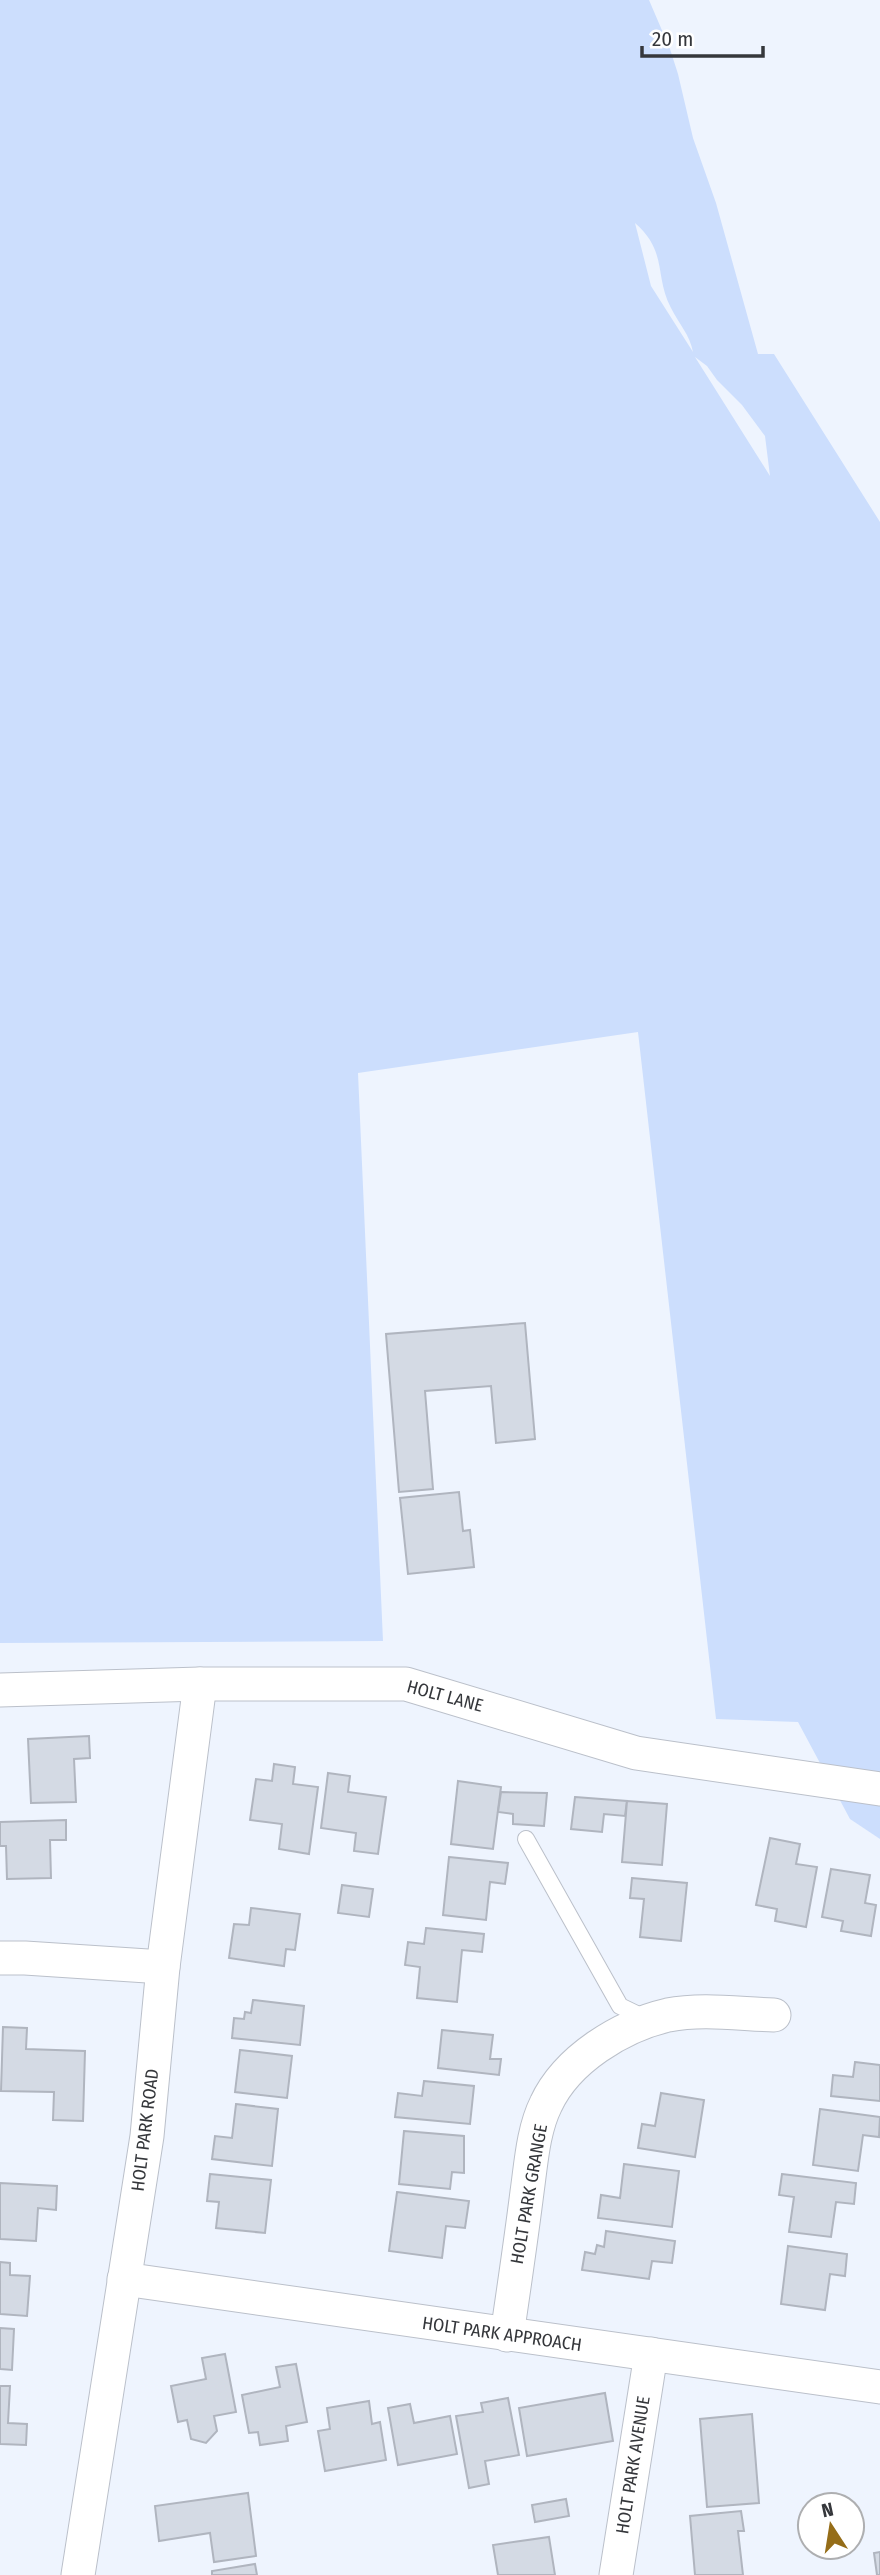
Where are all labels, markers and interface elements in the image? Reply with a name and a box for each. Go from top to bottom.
scale bar [642,14,763,58]
text: 20 m [652,26,693,52]
street label: HOLT LANE [404,1675,486,1717]
street label: HOLT PARK ROAD [127,2067,163,2193]
street label: HOLT PARK GRANGE [506,2122,552,2266]
street label: HOLT PARK APPROACH [421,2312,583,2356]
street label: HOLT PARK AVENUE [611,2394,655,2536]
north arrow [796,2491,866,2561]
text: N [820,2497,836,2522]

